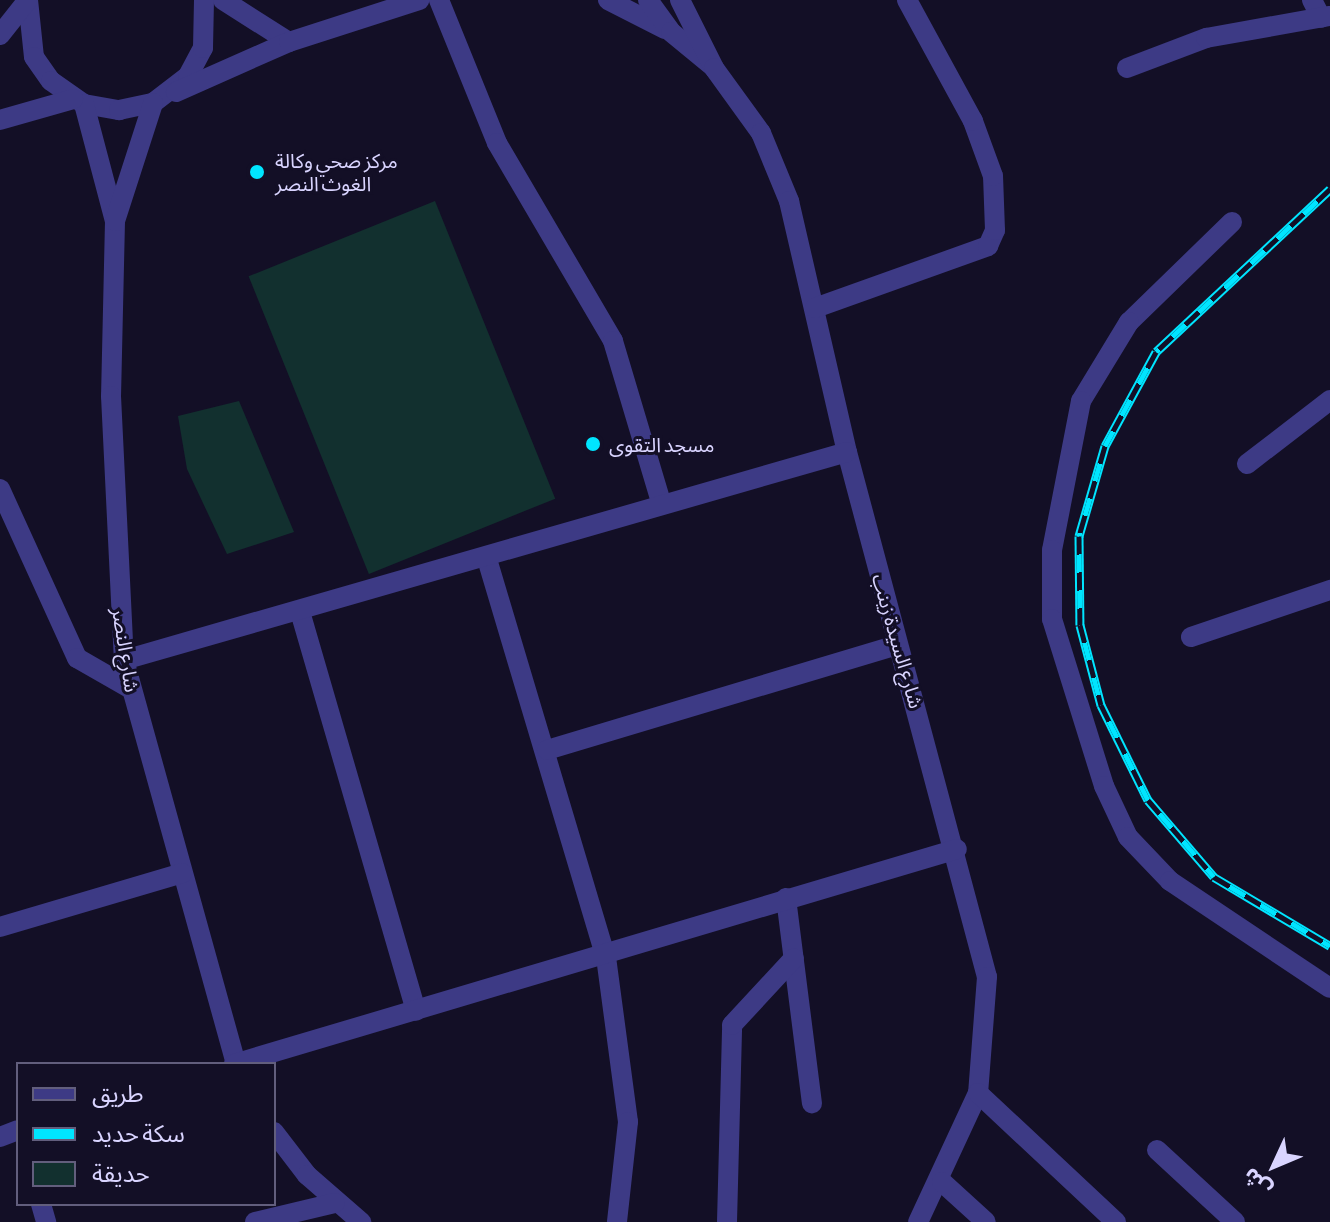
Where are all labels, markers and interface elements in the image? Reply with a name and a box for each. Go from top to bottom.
place label: مركز صحي وكالة الغوث النصر [275,148,398,195]
marker: مركز صحي وكالة الغوث النصر [246,161,268,183]
place label: مسجد التقوى [609,432,715,456]
marker: مسجد التقوى [584,435,602,453]
street label: شارع السيدة زينب [867,571,929,711]
street label: شارع النصر [107,606,145,694]
legend [16,1062,276,1206]
text: طريق [92,1080,144,1107]
text: سكة حديد [92,1120,185,1147]
north arrow [1234,1126,1314,1206]
text: حديقة [92,1160,150,1187]
text: ش [1237,1163,1277,1203]

